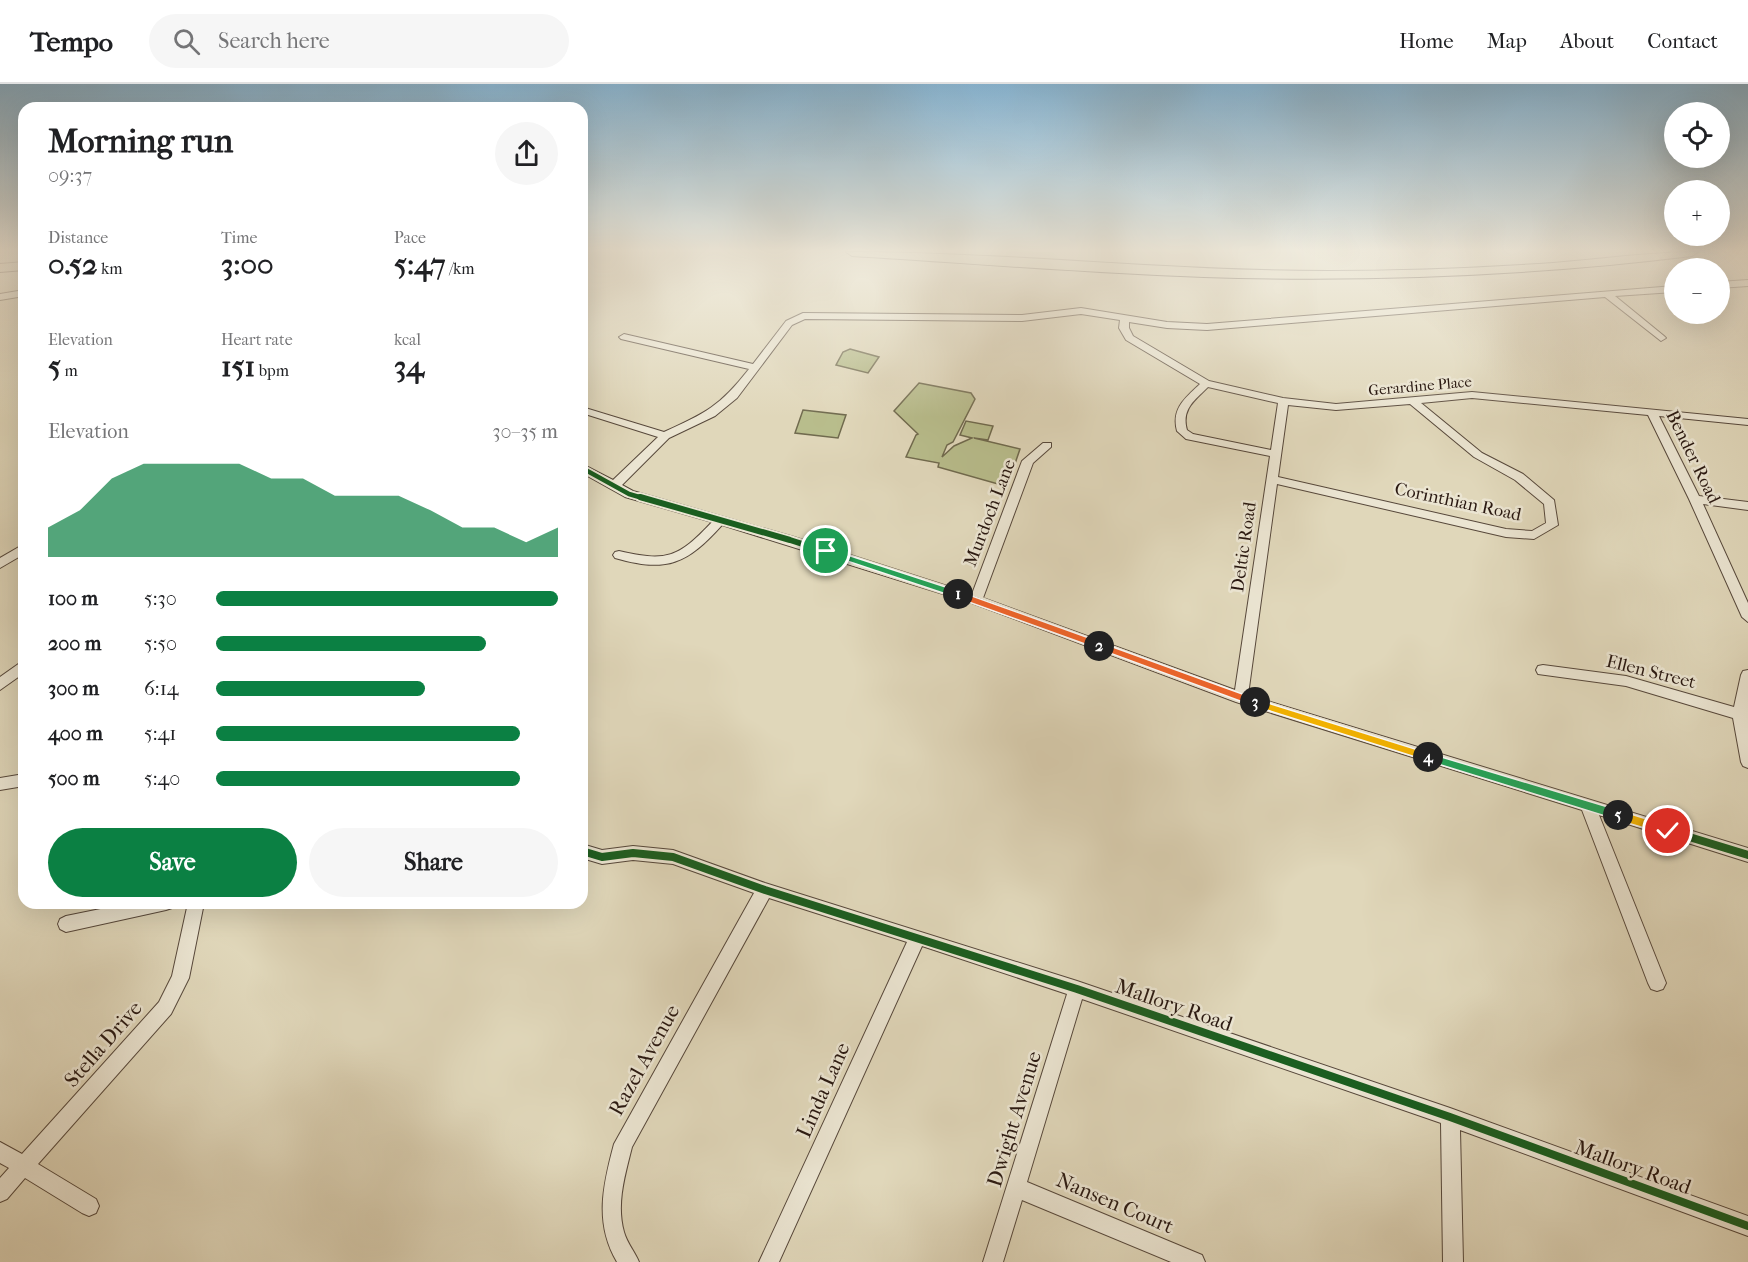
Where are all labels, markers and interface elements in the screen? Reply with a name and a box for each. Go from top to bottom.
search box [149,14,569,68]
text: Tempo [30,25,113,58]
icon: search [170,25,203,58]
text: Search here [218,28,330,54]
text: Home [1399,29,1454,53]
text: Map [1487,29,1527,53]
text: About [1560,29,1614,53]
text: Contact [1647,29,1718,53]
map controls [1664,102,1730,324]
button: locate [1664,102,1730,168]
text: Morning run [48,122,233,161]
button: share [495,122,558,185]
text: 09:37 [48,164,92,187]
button: + [1664,180,1730,246]
text: Distance [48,228,108,247]
text: Time [221,228,257,247]
text: Pace [394,228,426,247]
text: 0.52 [48,247,98,282]
text: 3:00 [221,247,274,282]
text: 5:47 [394,247,446,282]
button: − [1664,258,1730,324]
text: km [98,259,123,278]
text: /km [446,259,474,278]
text: Elevation [48,330,113,349]
text: Heart rate [221,330,293,349]
text: kcal [394,330,421,349]
text: 5 [48,349,61,384]
text: 151 [221,349,255,384]
text: 34 [394,349,424,384]
text: m [61,361,78,380]
text: bpm [255,361,289,380]
street label: Gerardine Place [1368,372,1473,399]
street label: Bender Road [1661,407,1725,507]
text: Elevation [48,420,129,443]
text: 30–35 m [492,420,558,443]
street label: Murdoch Lane [960,456,1020,570]
street label: Corinthian Road [1393,478,1523,526]
street label: Deltic Road [1227,500,1261,593]
pin [800,525,851,576]
icon: arrive [809,534,842,567]
pin: 1 [943,579,973,609]
text: 1 [955,584,961,603]
text: 100 m [48,587,98,610]
text: 5:30 [144,587,177,610]
pin: 2 [1084,631,1114,661]
text: 200 m [48,632,101,655]
text: 5:50 [144,632,177,655]
text: 2 [1095,636,1103,655]
street label: Ellen Street [1604,651,1699,693]
text: 300 m [48,677,99,700]
text: 6:14 [144,677,179,700]
pin: 3 [1240,687,1270,717]
text: 3 [1252,692,1258,711]
text: 400 m [48,722,103,745]
text: 5:41 [144,722,176,745]
pin: 4 [1413,742,1443,772]
text: 4 [1423,747,1433,766]
text: 500 m [48,767,100,790]
text: 5:40 [144,767,180,790]
pin: 5 [1603,800,1633,830]
text: 5 [1615,805,1621,824]
pin [1642,805,1693,856]
icon: check [1651,814,1684,847]
button: Save [48,828,297,897]
button: Share [309,828,558,897]
street label: Mallory Road [1112,974,1236,1036]
street label: Stella Drive [59,996,147,1092]
street label: Razel Avenue [604,1000,684,1120]
street label: Linda Lane [791,1039,855,1141]
street label: Dwight Avenue [982,1048,1046,1190]
street label: Mallory Road [1571,1135,1695,1199]
street label: Nansen Court [1053,1167,1178,1239]

